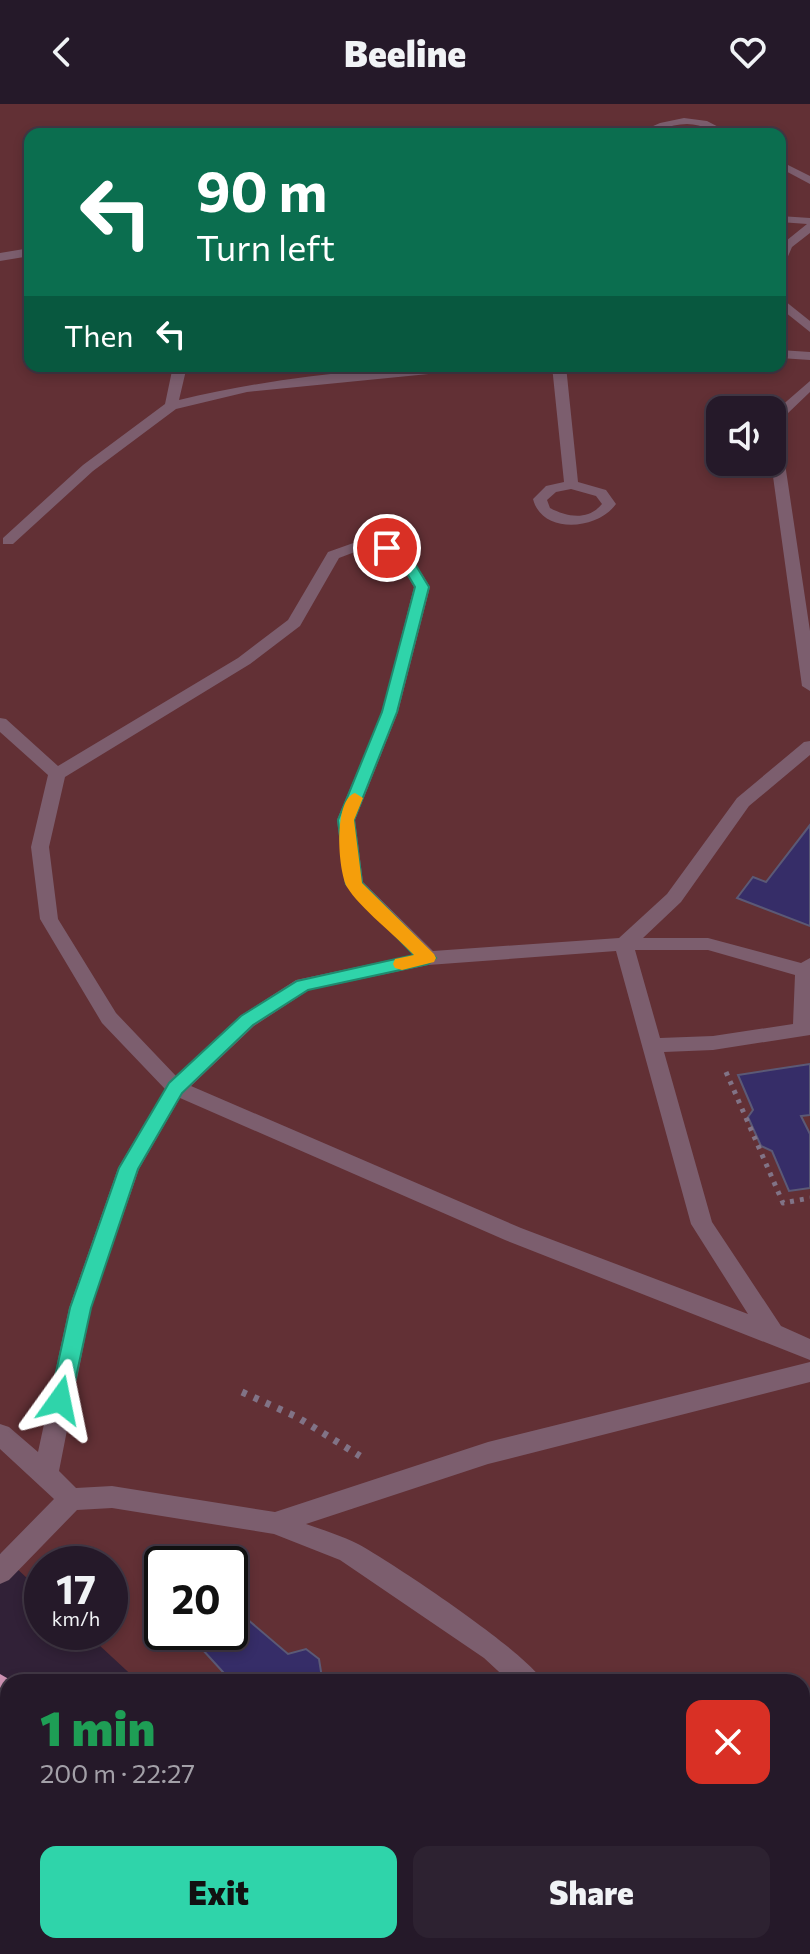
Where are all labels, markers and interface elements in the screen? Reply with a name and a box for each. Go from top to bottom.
icon: back [40,30,84,74]
text: Beeline [344,30,466,74]
icon: heart [726,30,770,74]
text: 90 m [196,155,327,224]
icon: left [64,160,168,264]
text: Turn left [196,224,335,268]
icon: left [149,312,193,356]
text: Then [64,316,133,353]
map controls [706,396,786,476]
button: sound [706,396,786,476]
pin [353,514,421,582]
icon: arrive [365,526,409,570]
position arrow [18,1358,102,1442]
speed limit sign: 20 [144,1546,248,1650]
text: 17 [56,1563,96,1612]
text: km/h [52,1606,100,1630]
text: 1 min [40,1697,155,1756]
button: close [686,1700,770,1784]
text: 200 m · 22:27 [40,1757,195,1788]
button: Exit [40,1846,397,1938]
button: Share [413,1846,770,1938]

